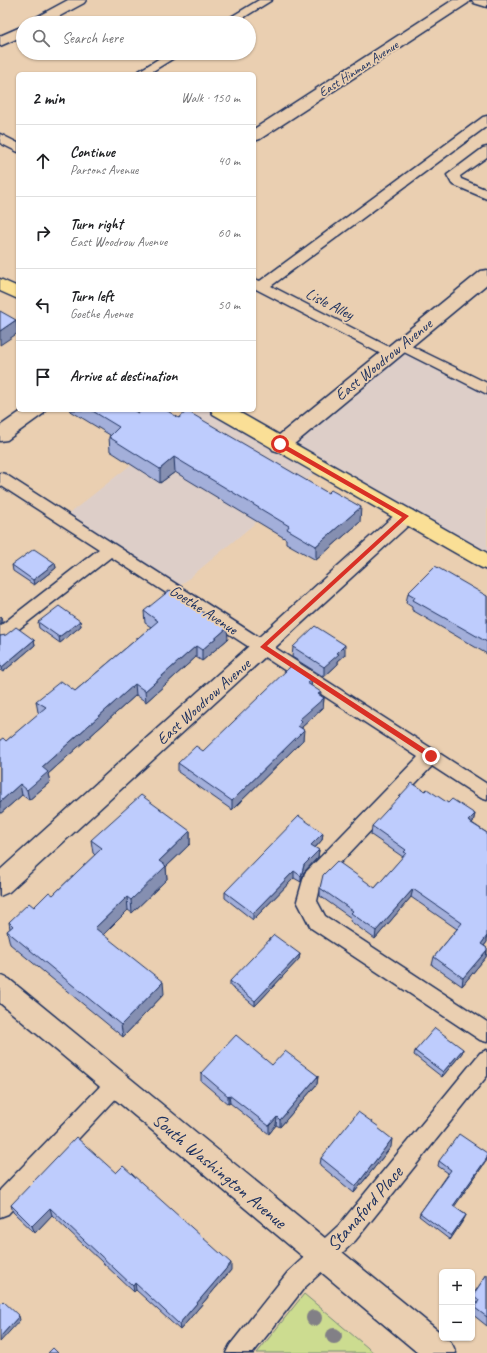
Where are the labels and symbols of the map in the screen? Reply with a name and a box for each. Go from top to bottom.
street label: East Hinman Avenue [316,37,402,100]
street label: Lisle Alley [302,283,358,325]
street label: East Woodrow Avenue [331,313,438,405]
route start [271,435,289,453]
street label: Goethe Avenue [166,580,243,640]
street label: East Woodrow Avenue [153,653,256,749]
route end [422,747,440,765]
street label: South Washington Avenue [147,1108,293,1235]
street label: Stanaford Place [321,1160,409,1256]

